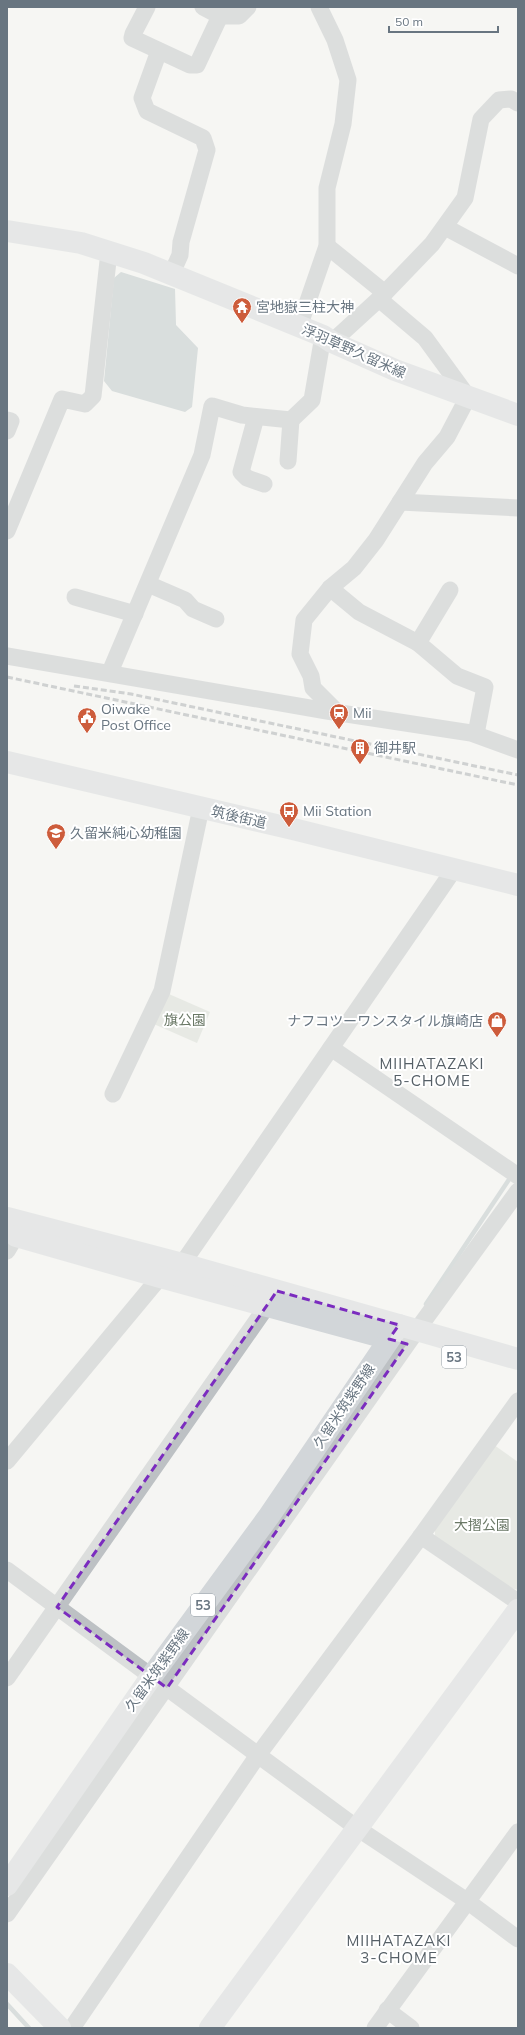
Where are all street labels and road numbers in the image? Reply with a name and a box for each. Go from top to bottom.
street label: 浮羽草野久留米線 [299,320,409,382]
street label: 筑後街道 [210,802,268,832]
road number: 53 [442,1346,466,1368]
street label: 久留米筑紫野線 [309,1360,379,1452]
road number: 53 [191,1594,215,1616]
street label: 久留米筑紫野線 [121,1625,193,1715]

